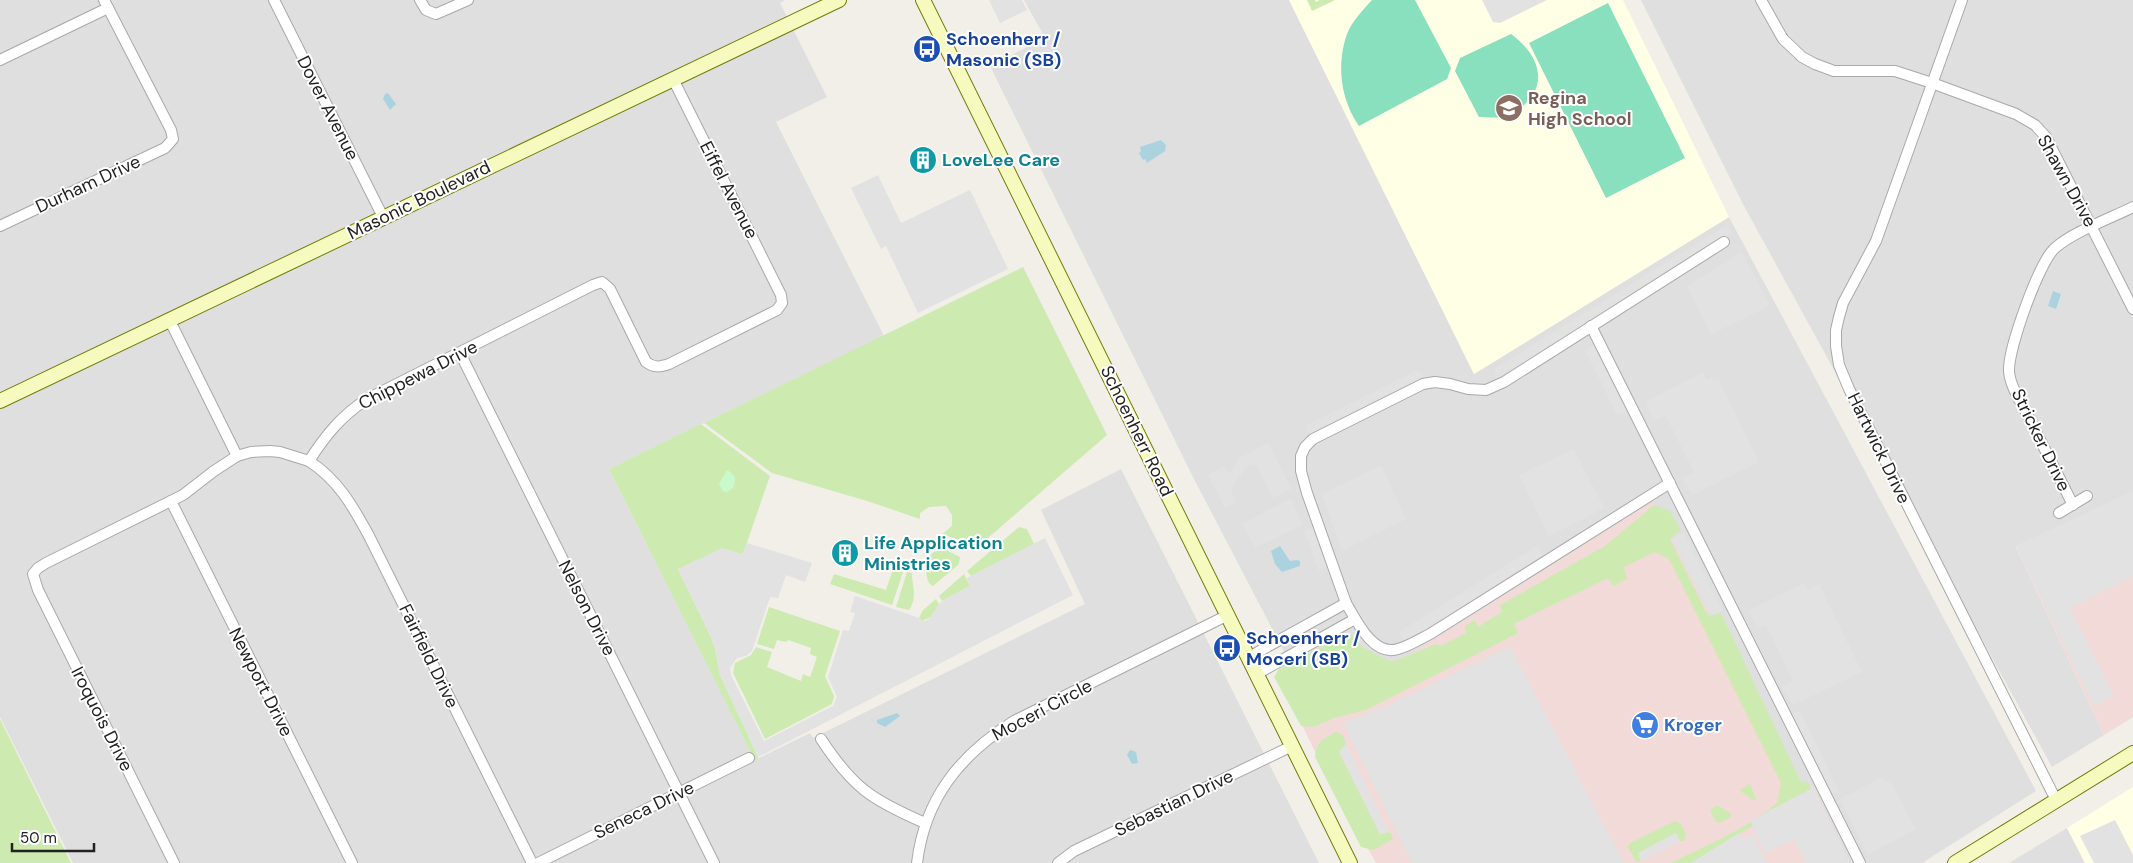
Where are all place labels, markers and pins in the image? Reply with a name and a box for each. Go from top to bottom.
place label: Schoenherr / Masonic (SB) [946,27,1061,72]
bus stop icon: Schoenherr / Masonic (SB) [912,34,942,64]
place label: Regina High School [1528,86,1632,131]
school or university icon: Regina High School [1494,93,1524,123]
building icon: LoveLee Care [908,145,938,175]
place label: LoveLee Care [942,148,1060,172]
place label: Life Application Ministries [864,531,1003,576]
building icon: Life Application Ministries [830,538,860,568]
place label: Schoenherr / Moceri (SB) [1246,626,1361,671]
bus stop icon: Schoenherr / Moceri (SB) [1212,633,1242,663]
supermarket icon: Kroger [1630,710,1660,740]
place label: Kroger [1664,713,1722,737]

